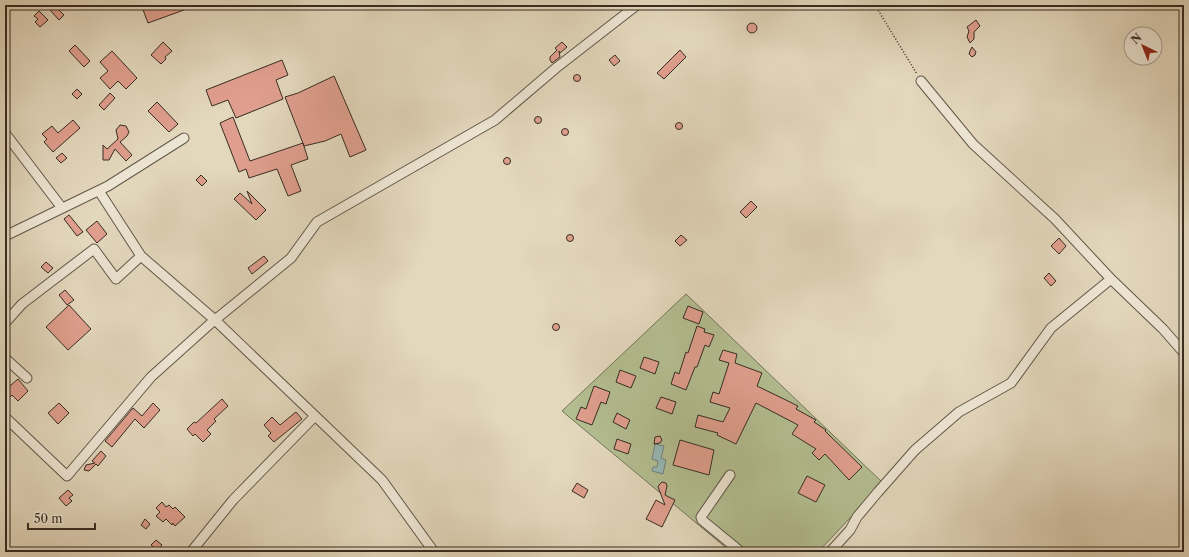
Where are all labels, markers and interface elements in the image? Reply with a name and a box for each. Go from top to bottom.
north arrow [1123,26,1163,66]
text: N [1128,30,1145,47]
scale bar [28,505,95,531]
text: 50 m [34,511,63,526]

